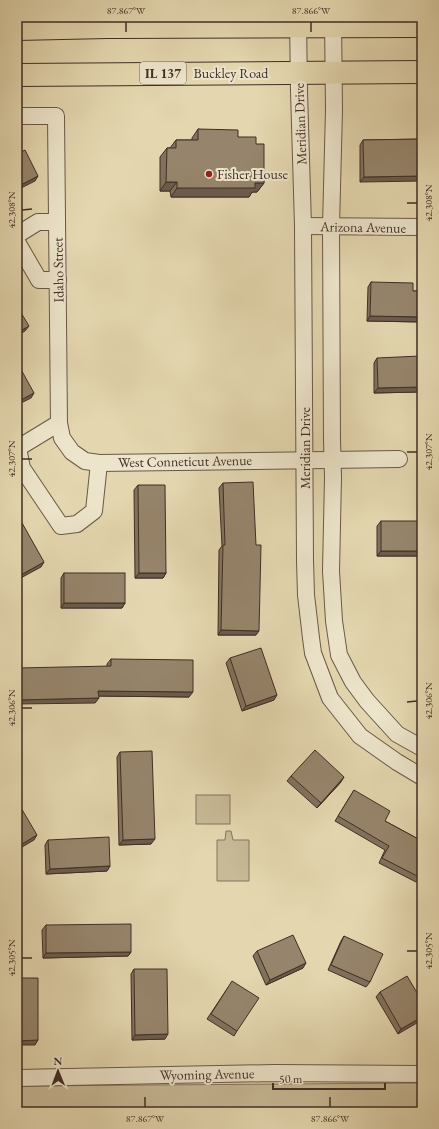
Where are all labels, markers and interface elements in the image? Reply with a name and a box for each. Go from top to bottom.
text: 87.867°W [107,4,146,17]
text: 87.866°W [292,4,331,17]
road number: IL 137 [140,62,186,84]
street label: Buckley Road [194,64,269,82]
street label: Meridian Drive [290,82,310,165]
place label: Fisher House [217,165,288,183]
marker: Fisher House [204,169,214,179]
text: 42.308°N [422,184,435,222]
text: 42.308°N [5,191,18,229]
street label: Arizona Avenue [319,217,407,237]
street label: Idaho Street [48,237,68,303]
street label: Meridian Drive [296,406,314,489]
text: 42.307°N [422,433,435,471]
text: 42.307°N [5,440,18,478]
street label: West Conneticut Avenue [118,451,253,471]
text: 42.306°N [422,682,435,720]
text: 42.306°N [5,689,18,727]
text: 42.305°N [422,932,435,970]
text: 42.305°N [5,939,18,977]
north arrow [38,1051,78,1091]
text: N [53,1054,62,1068]
street label: Wyoming Avenue [159,1064,255,1084]
scale bar [273,1065,385,1091]
text: 50 m [279,1071,303,1087]
text: 87.867°W [126,1112,165,1125]
text: 87.866°W [311,1112,350,1125]

